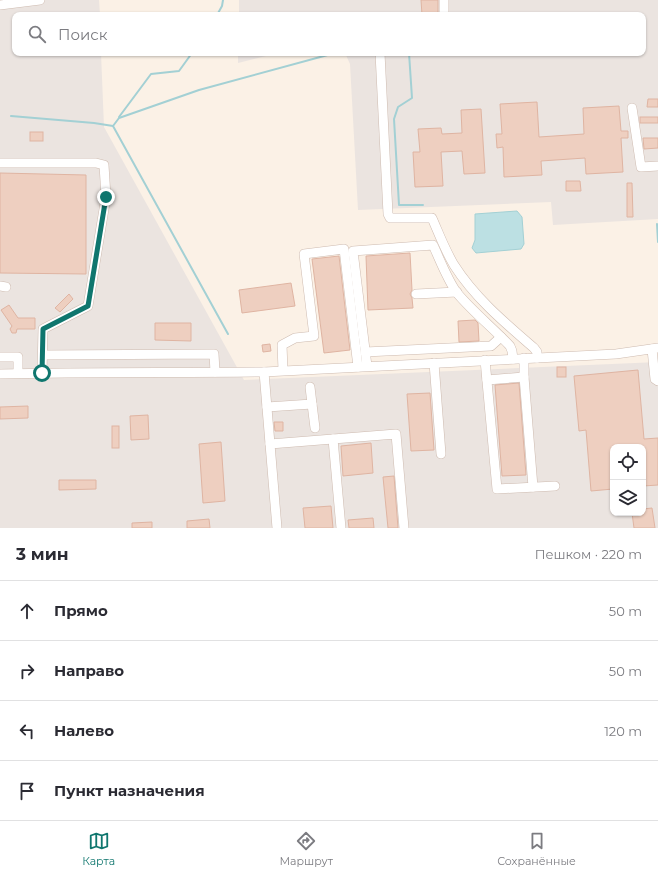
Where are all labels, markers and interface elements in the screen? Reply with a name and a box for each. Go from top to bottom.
search box [12,12,646,56]
icon: search [26,23,48,45]
text: Поиск [58,25,107,44]
route end [97,188,115,206]
route start [33,364,51,382]
map controls [610,444,646,516]
button: locate [610,444,646,480]
button: layers [610,480,646,516]
text: 3 мин [16,544,69,564]
text: Пешком · 220 m [535,546,642,562]
icon: ahead [16,600,38,622]
text: Прямо [54,601,108,620]
text: 50 m [609,603,642,619]
icon: right [16,660,38,682]
text: Направо [54,661,124,680]
text: 50 m [609,663,642,679]
icon: left [16,720,38,742]
text: Налево [54,721,114,740]
text: 120 m [604,723,642,739]
icon: arrive [16,780,38,802]
text: Пункт назначения [54,781,205,800]
tab: Карта [82,830,115,868]
tab: Маршрут [279,830,333,868]
tab: Сохранённые [497,830,576,868]

